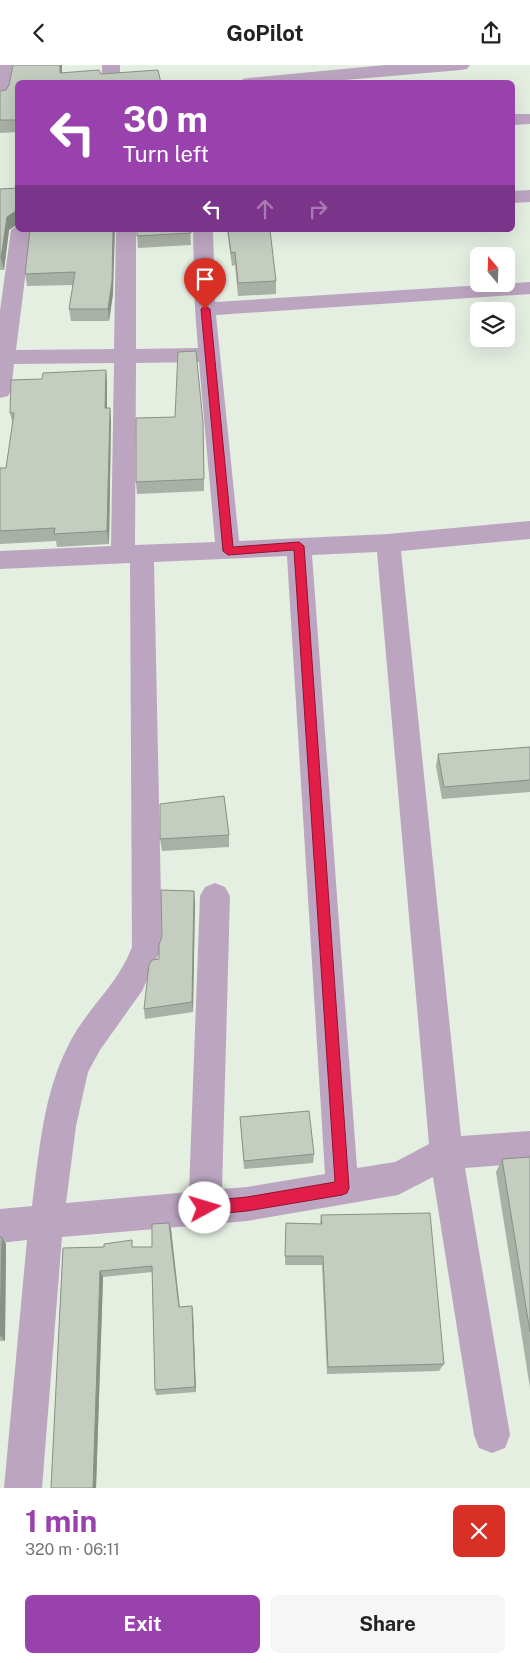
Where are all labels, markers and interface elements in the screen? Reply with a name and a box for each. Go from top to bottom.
icon: back [25,19,53,47]
icon: share [477,19,505,47]
text: GoPilot [226,20,304,46]
text: 30 m [123,99,208,140]
icon: left [40,100,105,165]
text: Turn left [123,141,209,167]
icon: left [198,195,226,223]
icon: ahead [251,195,279,223]
icon: right [304,195,332,223]
north arrow [470,247,515,293]
map controls [470,247,515,347]
pin [184,258,226,309]
icon: arrive [191,265,219,293]
button: layers [470,302,515,347]
position arrow [178,1181,230,1233]
text: 1 min [25,1503,97,1539]
button: close [453,1505,505,1557]
text: 320 m · 06:11 [25,1540,120,1559]
button: Exit [25,1595,260,1653]
button: Share [270,1595,505,1653]

